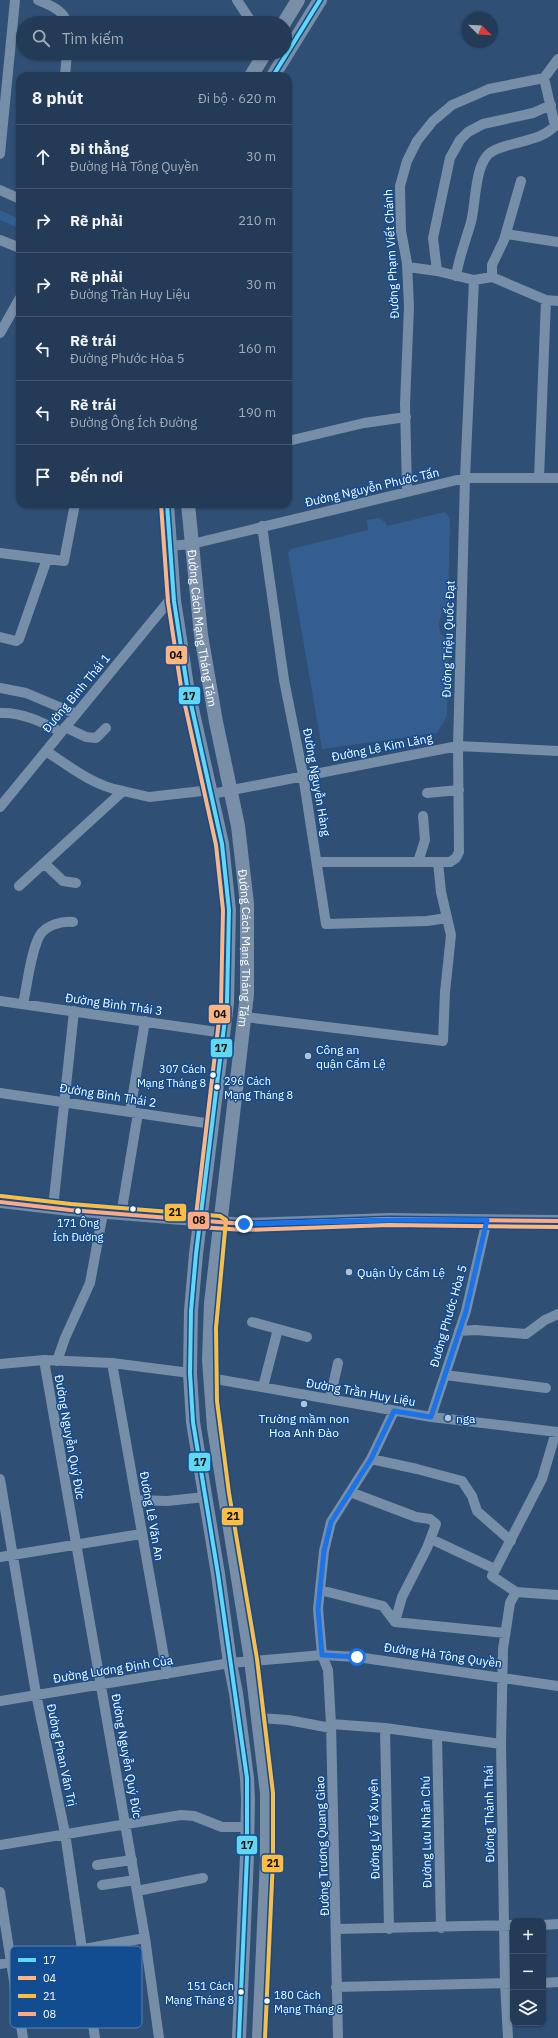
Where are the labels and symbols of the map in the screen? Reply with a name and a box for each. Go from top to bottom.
north arrow [462,12,498,48]
street label: Đường Phạm Viết Chánh [380,189,402,319]
street label: Đường Nguyễn Phước Tấn [304,464,440,510]
street label: Đường Cách Mạng Tháng Tám [185,549,221,708]
street label: Đường Triệu Quốc Đạt [438,580,458,698]
line badge: 04 [165,645,188,665]
text: 04 [169,648,183,662]
street label: Đường Bình Thái 1 [39,651,113,735]
line badge: 17 [178,686,201,705]
text: 17 [182,689,196,703]
street label: Đường Nguyễn Hàng [300,727,334,838]
street label: Đường Lê Kim Lăng [330,730,434,764]
street label: Đường Cách Mạng Tháng Tám [236,868,255,1028]
street label: Đường Bình Thái 3 [64,990,164,1018]
line badge: 04 [208,1004,231,1024]
text: 04 [213,1007,227,1021]
line badge: 17 [210,1038,233,1058]
text: 17 [214,1041,228,1055]
place label: Công an quận Cẩm Lệ [316,1042,386,1071]
marker: Công an quận Cẩm Lệ [303,1051,313,1061]
place label: 307 Cách Mạng Tháng 8 [137,1062,206,1090]
marker: 307 Cách Mạng Tháng 8 [208,1070,218,1080]
place label: 296 Cách Mạng Tháng 8 [224,1074,293,1102]
street label: Đường Bình Thái 2 [58,1080,158,1110]
marker: 296 Cách Mạng Tháng 8 [212,1082,222,1092]
line badge: 21 [164,1203,187,1222]
unlabelled marker [128,1204,138,1214]
text: 21 [168,1205,182,1219]
marker: 171 Ông Ích Đường [73,1206,83,1216]
line badge: 08 [187,1211,210,1230]
text: 08 [192,1213,206,1227]
route end [235,1215,253,1233]
place label: 171 Ông Ích Đường [53,1216,103,1244]
street label: Đường Phước Hòa 5 [426,1263,470,1369]
place label: Quận Ủy Cẩm Lệ [357,1265,445,1280]
marker: Quận Ủy Cẩm Lệ [344,1267,354,1277]
street label: Đường Nguyễn Quý Đức [52,1373,88,1501]
street label: Đường Trần Huy Liệu [305,1375,417,1409]
marker: Trường mầm non Hoa Anh Đào [299,1399,309,1409]
place label: Trường mầm non Hoa Anh Đào [259,1411,349,1440]
place label: nga [456,1411,476,1426]
marker: nga [443,1413,453,1423]
line badge: 17 [188,1452,211,1472]
text: 17 [193,1455,207,1469]
street label: Đường Lê Văn An [137,1470,167,1562]
line badge: 21 [221,1507,244,1526]
text: 21 [226,1509,240,1523]
street label: Đường Hà Tông Quyền [383,1639,503,1671]
route start [348,1648,366,1666]
street label: Đường Lương Định Của [52,1652,175,1686]
street label: Đường Nguyễn Quý Đức [109,1692,145,1820]
street label: Đường Phan Văn Trị [44,1702,80,1808]
street label: Đường Thành Thái [481,1765,497,1863]
street label: Đường Trương Quang Giao [312,1775,332,1916]
street label: Đường Lưu Nhân Chú [418,1776,434,1888]
street label: Đường Lý Tế Xuyên [366,1778,382,1880]
line badge: 17 [236,1835,258,1855]
text: 17 [240,1838,254,1852]
line badge: 21 [261,1854,284,1873]
text: 21 [266,1856,280,1870]
legend [10,1946,142,2028]
text: 17 [43,1953,56,1967]
text: 04 [43,1971,57,1985]
place label: 151 Cách Mạng Tháng 8 [165,1979,234,2007]
marker: 151 Cách Mạng Tháng 8 [236,1987,246,1997]
place label: 180 Cách Mạng Tháng 8 [274,1988,343,2016]
text: 21 [43,1989,57,2003]
marker: 180 Cách Mạng Tháng 8 [262,1996,272,2006]
text: 08 [43,2007,56,2021]

